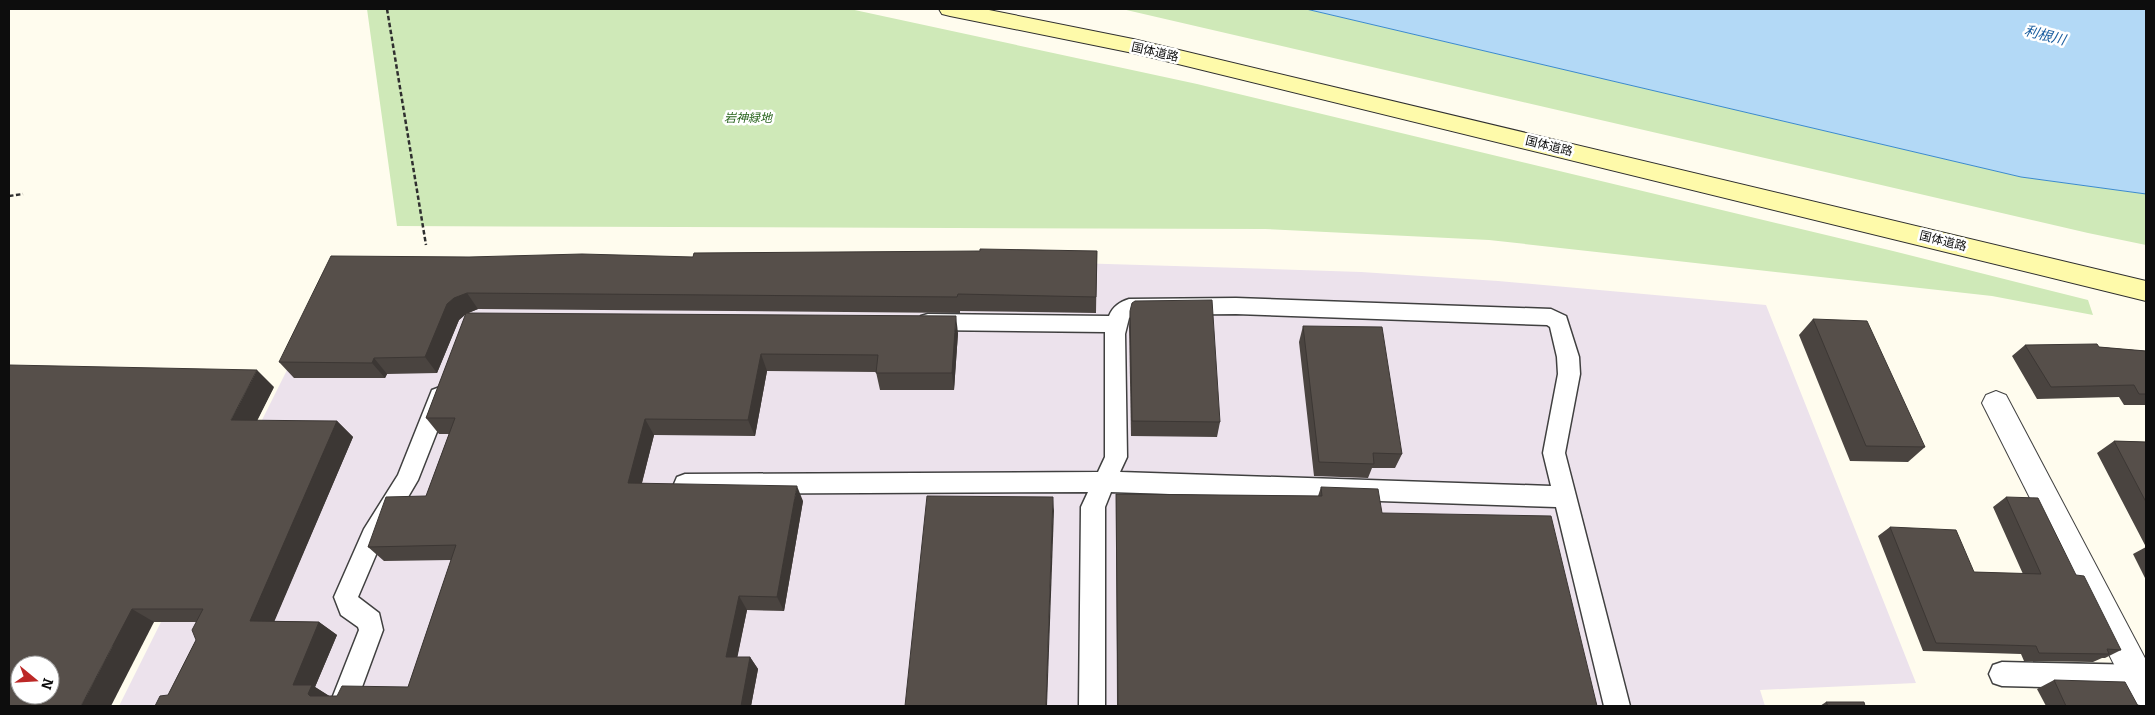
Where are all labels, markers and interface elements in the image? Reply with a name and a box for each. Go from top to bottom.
water label: 利根川 [2022,22,2069,49]
street label: 国体道路 [1130,40,1180,64]
park label: 岩神緑地 [724,111,774,125]
street label: 国体道路 [1524,133,1574,159]
street label: 国体道路 [1918,228,1968,254]
north arrow [10,655,60,705]
text: N [37,676,57,692]

